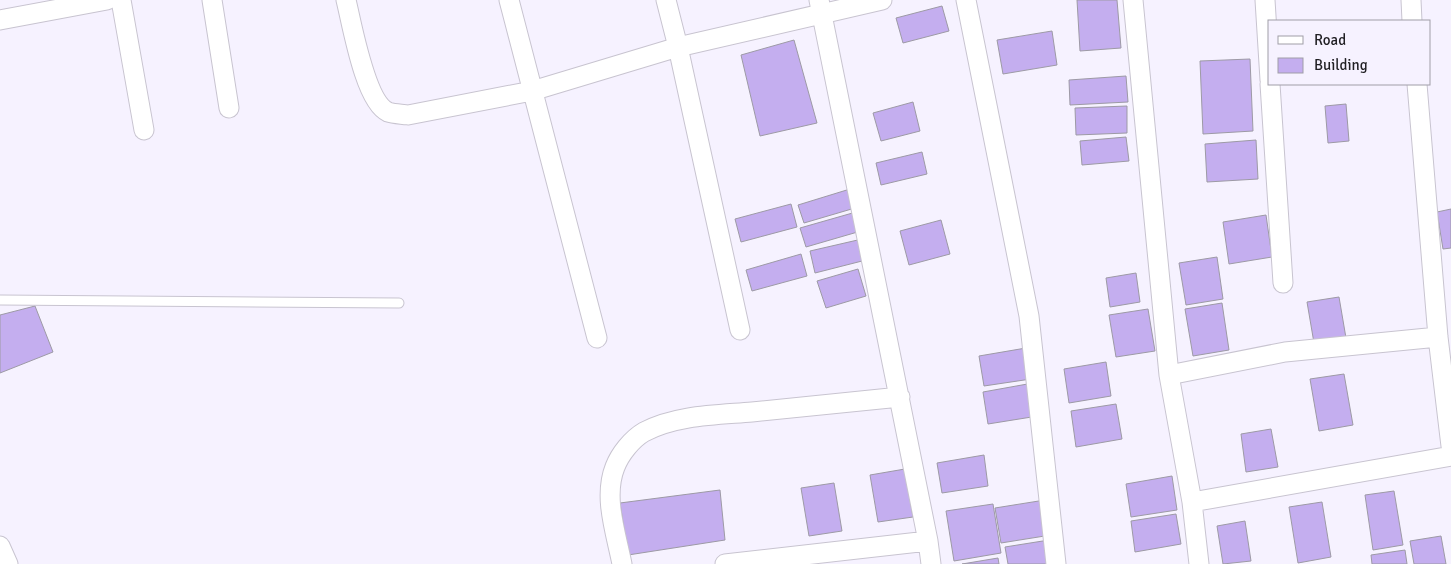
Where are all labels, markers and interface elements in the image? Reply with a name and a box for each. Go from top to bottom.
legend [1268,20,1431,85]
text: Road [1314,31,1346,49]
text: Building [1314,56,1368,74]

